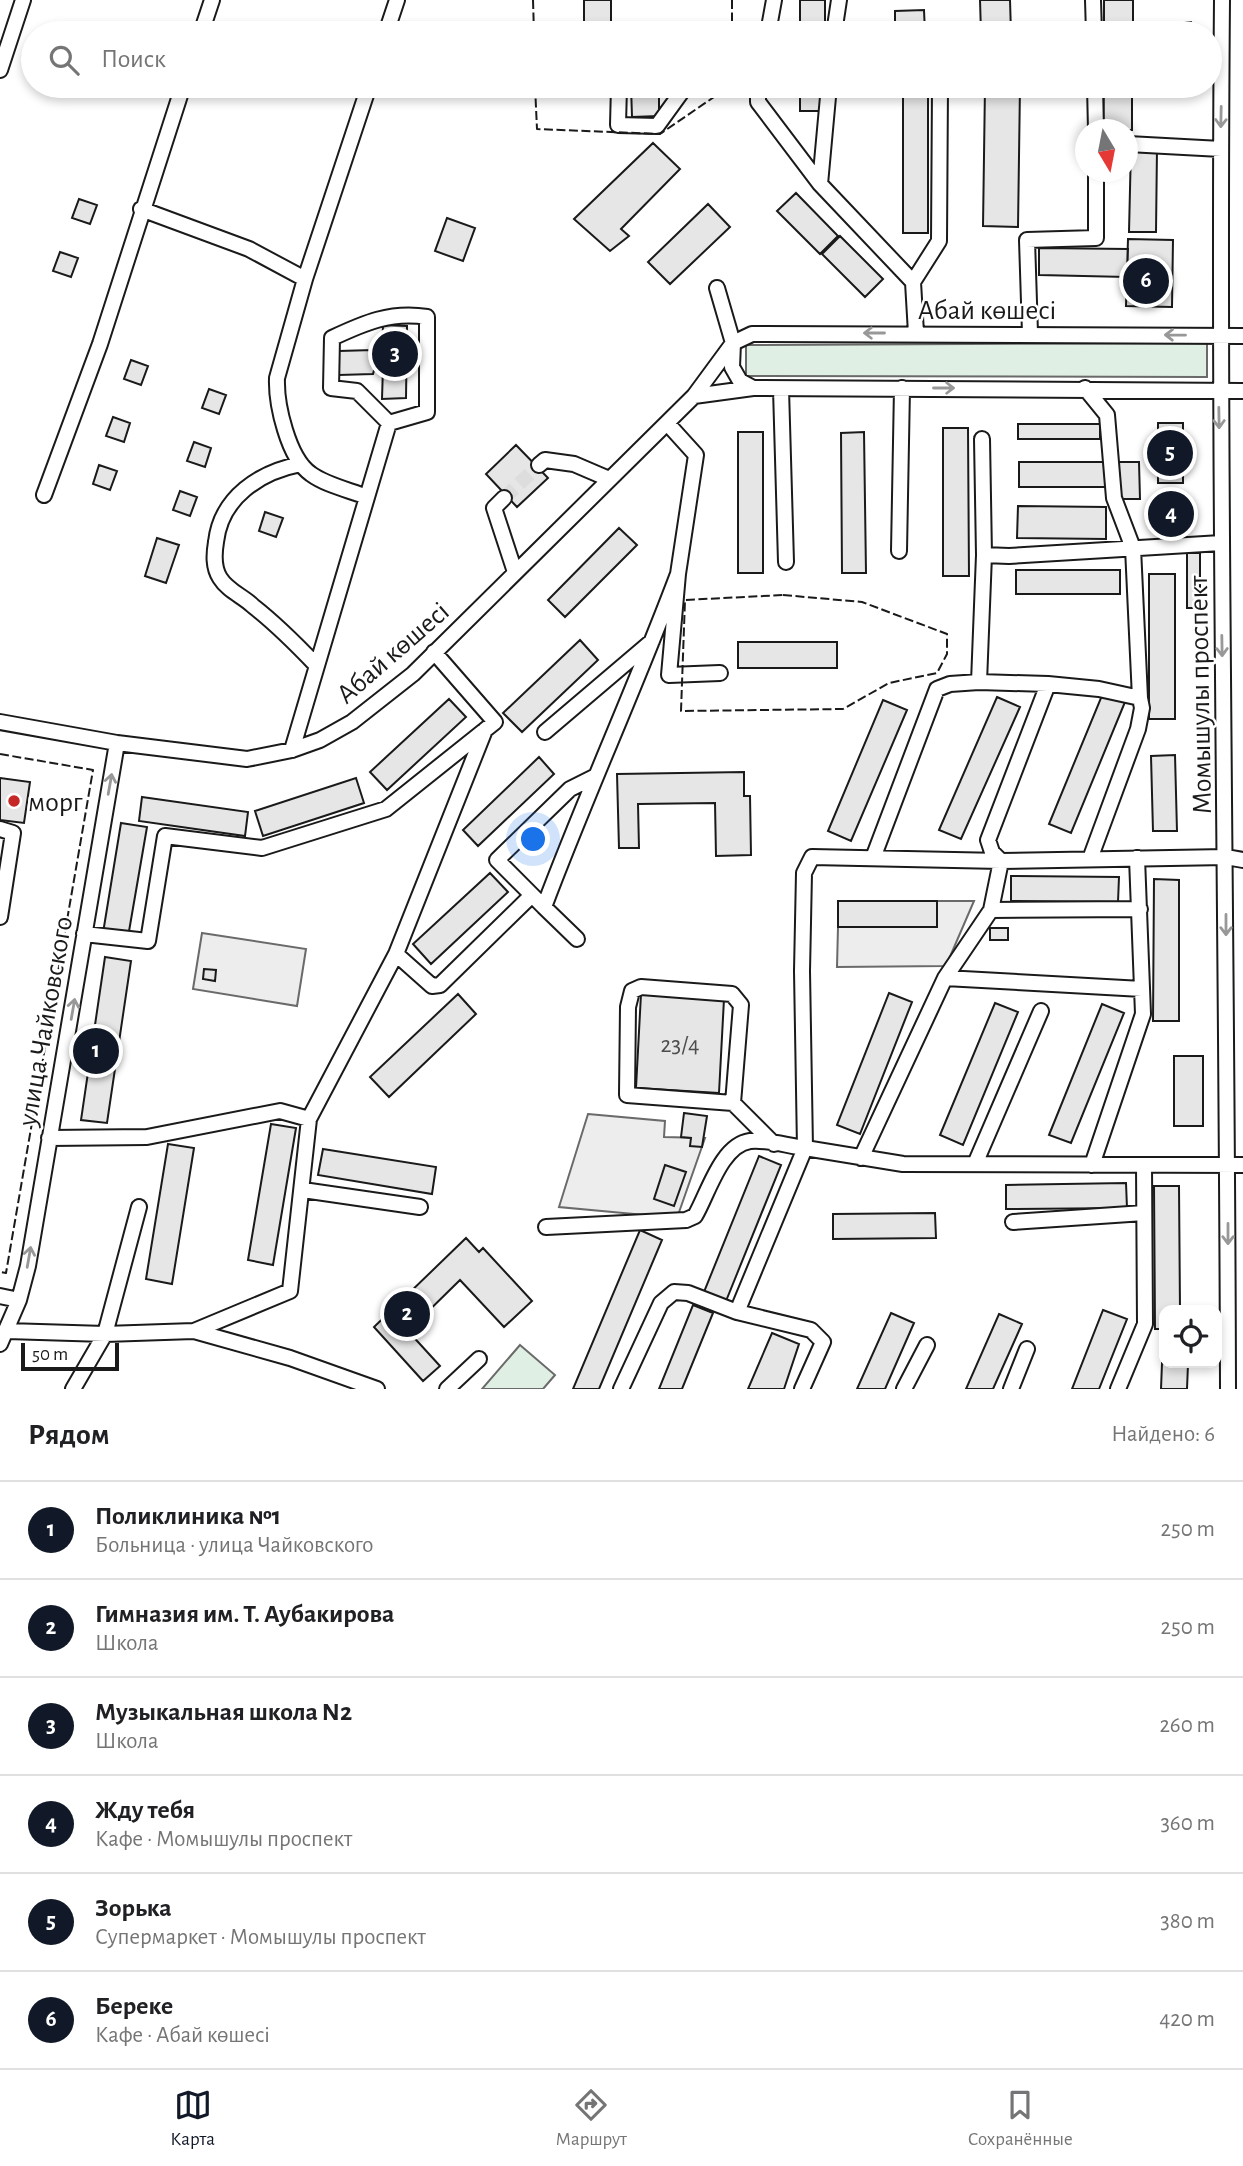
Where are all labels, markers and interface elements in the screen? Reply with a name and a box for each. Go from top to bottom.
search box [21,21,1222,98]
icon: search [45,41,83,79]
text: Поиск [101,46,166,72]
one-way arrow [1214,105,1228,128]
north arrow [1075,119,1138,182]
pin: 6 [1123,255,1169,307]
street label: Абай көшесі [918,297,1056,325]
one-way arrow [863,326,886,340]
pin: 3 [372,328,418,380]
one-way arrow [1164,328,1187,342]
one-way arrow [932,381,955,395]
one-way arrow [1213,406,1226,429]
pin: 5 [1147,427,1193,479]
pin: 4 [1148,488,1194,540]
street label: Момышулы проспект [1185,574,1217,815]
street label: Абай көшесі [332,597,455,710]
one-way arrow [1216,634,1229,657]
one-way arrow [104,773,117,796]
place label: морг [28,789,83,817]
marker: морг [6,793,22,809]
your location [516,822,550,856]
street label: улица Чайковского [14,914,78,1129]
one-way arrow [1219,914,1233,937]
one-way arrow [67,998,80,1021]
pin: 1 [73,1025,119,1077]
house number: 23/4 [660,1033,700,1057]
one-way arrow [1221,1222,1235,1245]
one-way arrow [23,1246,36,1269]
pin: 2 [384,1288,430,1340]
map controls [1159,1305,1222,1368]
button: locate [1159,1305,1222,1368]
scale bar [21,1340,119,1372]
text: 50 m [32,1345,68,1364]
text: Рядом [28,1420,110,1450]
text: Найдено: 6 [1111,1423,1215,1446]
text: Поликлиника №1 [95,1503,281,1529]
text: 1 [47,1518,55,1541]
text: 250 m [1161,1518,1215,1541]
text: Больница · улица Чайковского [95,1534,373,1557]
text: Гимназия им. Т. Аубакирова [95,1601,394,1627]
text: 2 [46,1616,56,1639]
text: 250 m [1161,1616,1215,1639]
text: Школа [95,1632,159,1655]
text: Музыкальная школа N2 [95,1699,352,1725]
text: 3 [46,1714,56,1737]
text: 260 m [1159,1714,1215,1737]
text: Школа [95,1730,159,1753]
text: Жду тебя [95,1797,195,1823]
text: 4 [45,1812,57,1835]
text: 360 m [1160,1812,1215,1835]
text: Кафе · Момышулы проспект [95,1828,352,1851]
text: Зорька [95,1895,172,1921]
text: 5 [46,1910,56,1933]
text: 380 m [1160,1910,1215,1933]
text: Супермаркет · Момышулы проспект [95,1926,426,1949]
text: Береке [95,1993,173,2019]
text: 6 [45,2008,57,2031]
text: 420 m [1159,2008,1215,2031]
text: Кафе · Абай көшесі [95,2024,270,2047]
tab: Карта [170,2086,215,2151]
tab: Маршрут [556,2086,627,2151]
tab: Сохранённые [968,2086,1073,2151]

